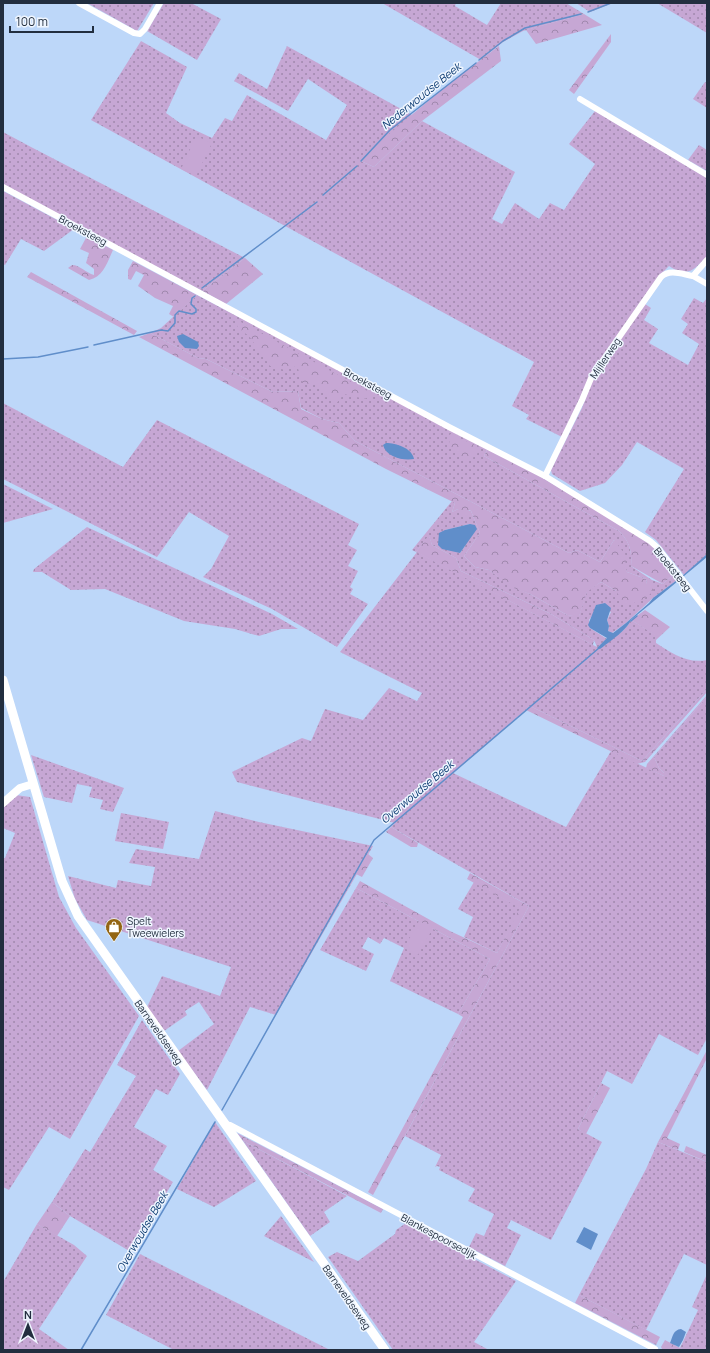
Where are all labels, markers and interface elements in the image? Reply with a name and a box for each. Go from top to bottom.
scale bar [10,8,93,34]
text: 100 m [16,13,48,30]
water label: Nederwoudse Beek [378,58,465,132]
street label: Broeksteeg [56,211,110,249]
street label: Mijllerweg [586,335,624,381]
street label: Broeksteeg [341,364,395,402]
street label: Broeksteeg [651,544,695,594]
water label: Overwoudse Beek [377,756,458,827]
place label: Spelt Tweewielers [127,914,184,940]
shop icon: Spelt Tweewielers [104,917,124,942]
street label: Barneveldseweg [131,997,187,1067]
water label: Overwoudse Beek [112,1187,172,1275]
street label: Blankespoorsedijk [399,1210,480,1262]
street label: Barneveldseweg [319,1262,375,1332]
north arrow [8,1305,48,1345]
text: N [24,1307,32,1322]

